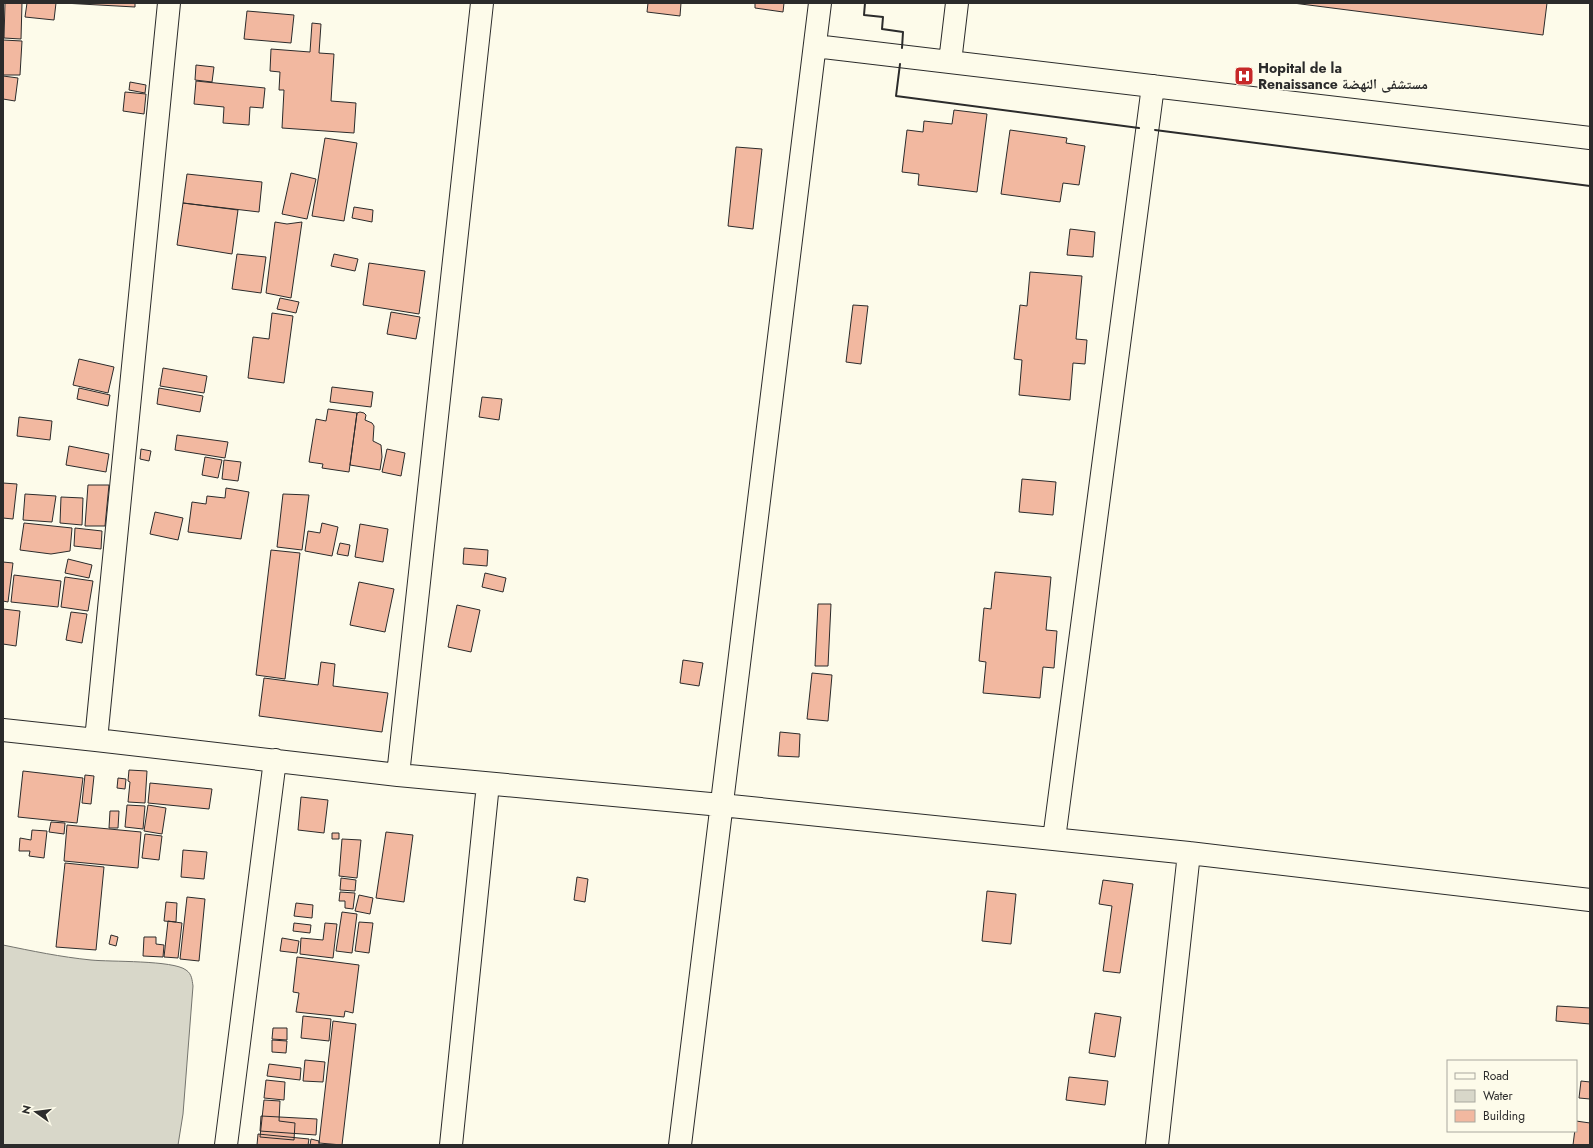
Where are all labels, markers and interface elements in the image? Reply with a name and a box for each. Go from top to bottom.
place label: Hopital de la Renaissance مستشفى النهضة [1258,58,1428,94]
hospital icon: Hopital de la Renaissance مستشفى النهضة [1233,65,1255,87]
legend [1447,1060,1577,1132]
text: Road [1483,1067,1509,1085]
text: Water [1483,1087,1514,1105]
north arrow [16,1092,56,1132]
text: N [17,1103,35,1116]
text: Building [1483,1107,1525,1125]

